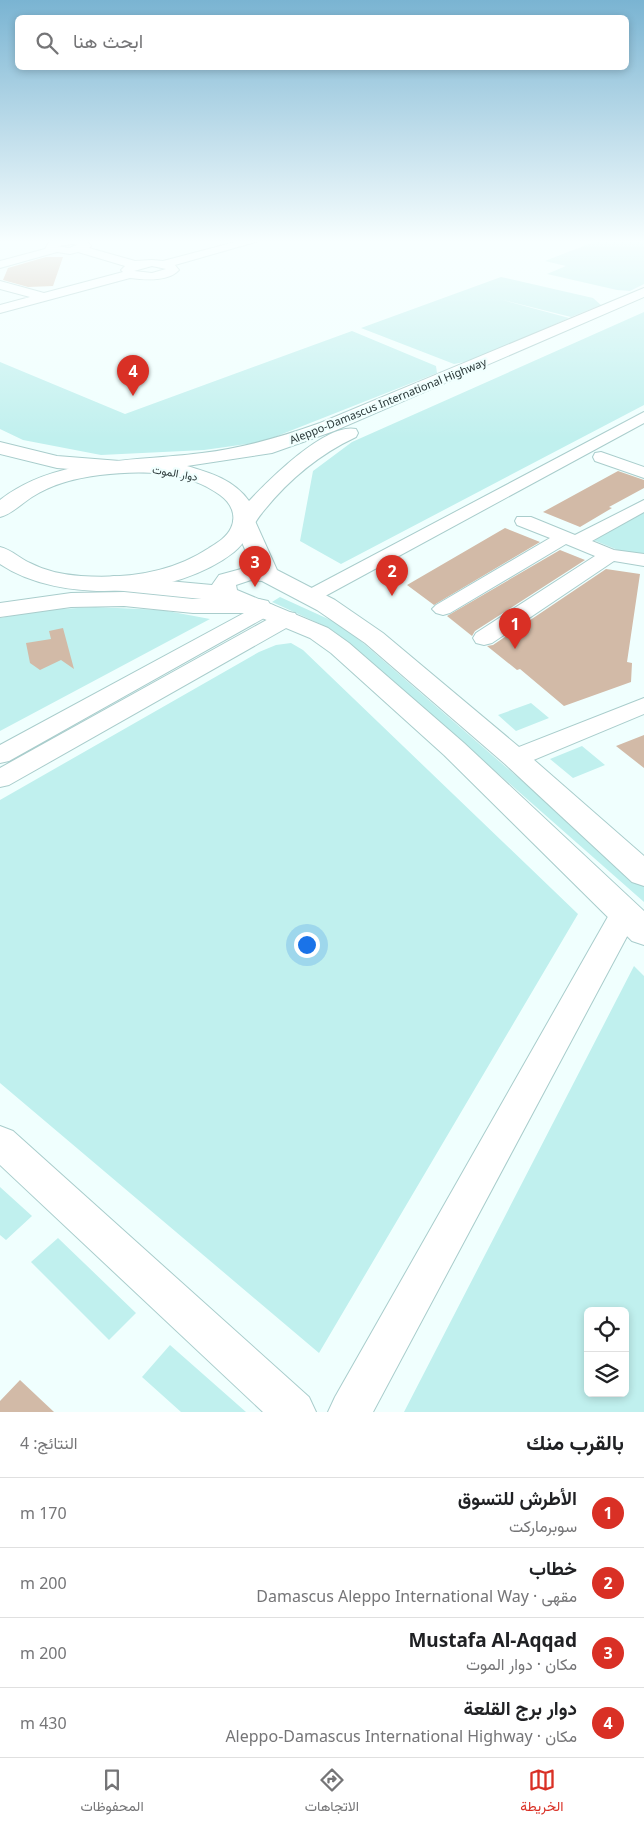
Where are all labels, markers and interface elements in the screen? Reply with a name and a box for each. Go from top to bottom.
search box [15,15,629,70]
text: ابحث هنا [73,28,143,54]
icon: search [33,29,61,57]
street label: Aleppo-Damascus International Highway [287,354,489,447]
pin: 4 [117,355,149,396]
street label: دوار الموت [151,461,199,484]
pin: 3 [239,546,271,587]
pin: 2 [376,555,408,596]
pin: 1 [499,608,531,649]
your location [294,932,320,958]
map controls [584,1307,629,1397]
button: locate [584,1307,629,1352]
button: layers [584,1352,629,1397]
text: بالقرب منك [526,1428,624,1456]
text: النتائج: 4 [20,1432,78,1454]
text: الأطرش للتسوق [458,1485,577,1511]
text: 170 m [20,1502,67,1524]
text: 1 [603,1502,613,1524]
text: سوبرماركت [509,1515,577,1537]
text: خطاب [529,1555,577,1581]
text: 200 m [20,1572,67,1594]
text: 2 [603,1572,613,1594]
text: مقهى · Damascus Aleppo International Way [256,1585,577,1607]
text: Mustafa Al-Aqqad [408,1627,577,1653]
text: 200 m [20,1642,67,1664]
text: 3 [603,1642,613,1664]
text: مكان · دوار الموت [466,1653,577,1675]
text: دوار برج القلعة [464,1695,577,1721]
text: 430 m [20,1712,67,1734]
text: 4 [603,1712,613,1734]
text: مكان · Aleppo-Damascus International Highway [225,1725,577,1747]
tab: المحفوظات [81,1766,144,1819]
tab: الاتجاهات [305,1766,359,1819]
tab: الخريطة [520,1766,563,1819]

